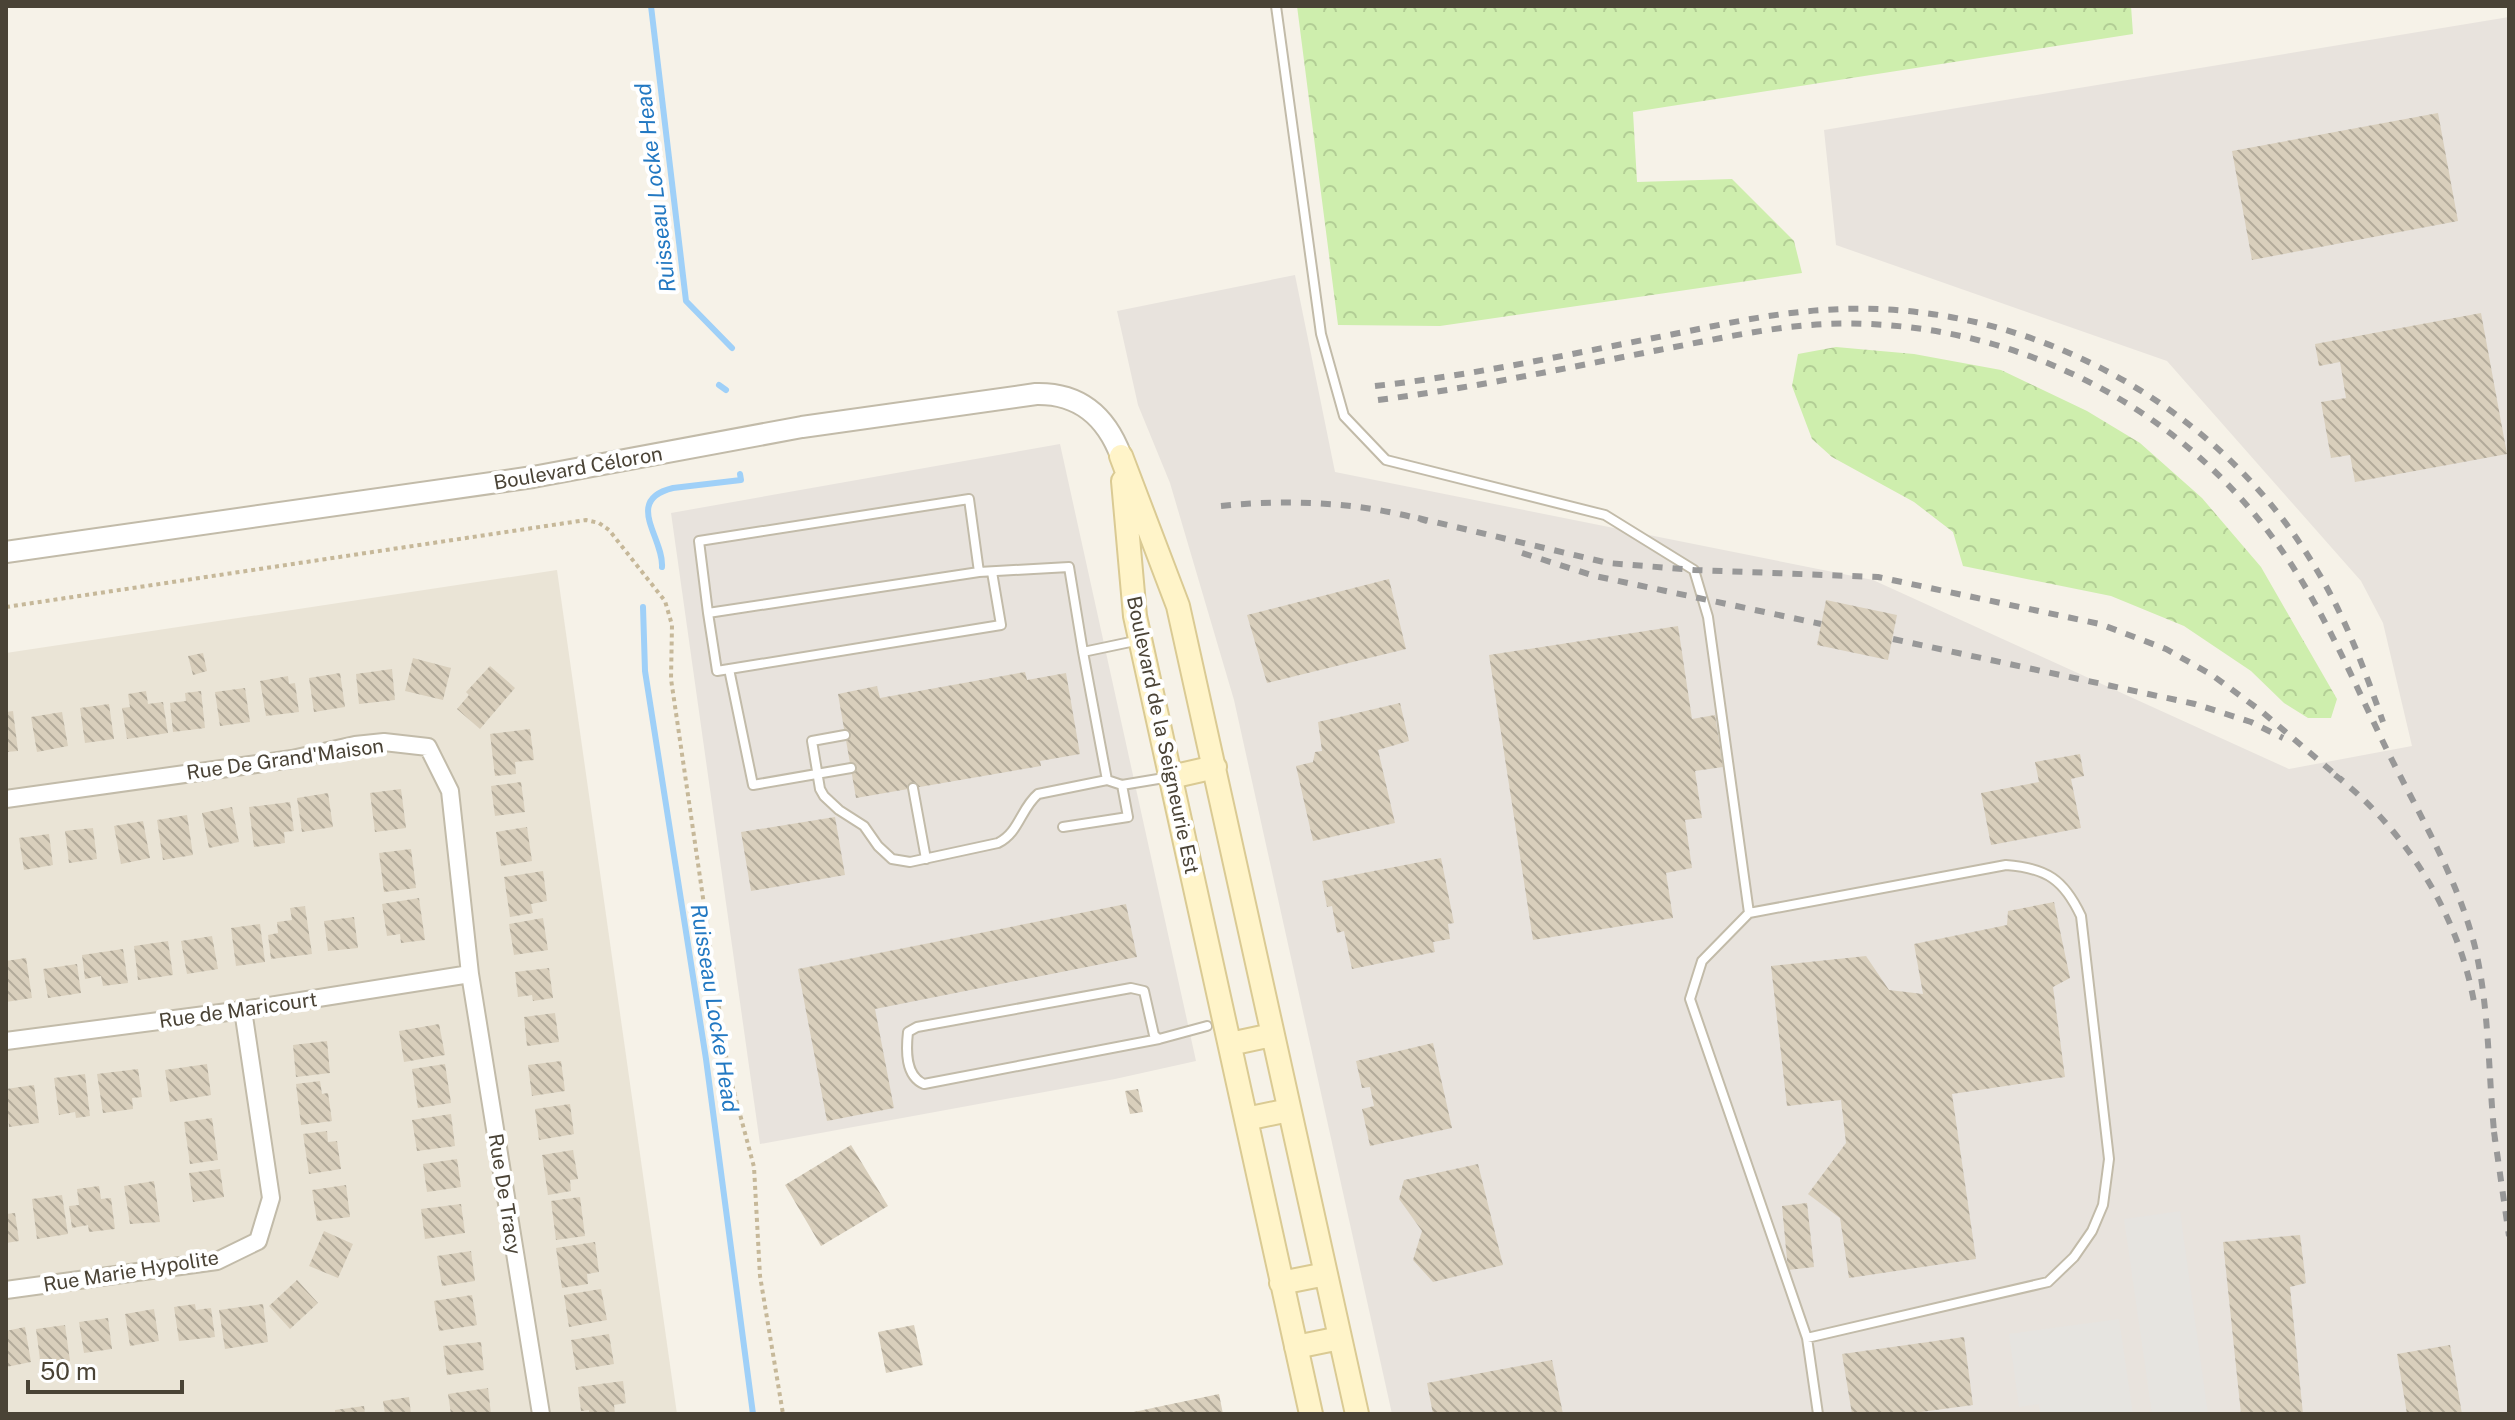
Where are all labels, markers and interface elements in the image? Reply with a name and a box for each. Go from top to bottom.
water label: Ruisseau Locke Head [629,82,681,294]
street label: Boulevard Céloron [492,441,664,495]
street label: Boulevard de la Seigneurie Est [1122,594,1204,876]
street label: Rue De Grand'Maison [185,733,385,785]
water label: Ruisseau Locke Head [686,902,744,1114]
street label: Rue de Maricourt [157,987,319,1033]
street label: Rue De Tracy [484,1132,526,1256]
street label: Rue Marie Hypolite [41,1245,221,1297]
scale bar [28,1344,182,1394]
text: 50 m [40,1357,97,1385]

